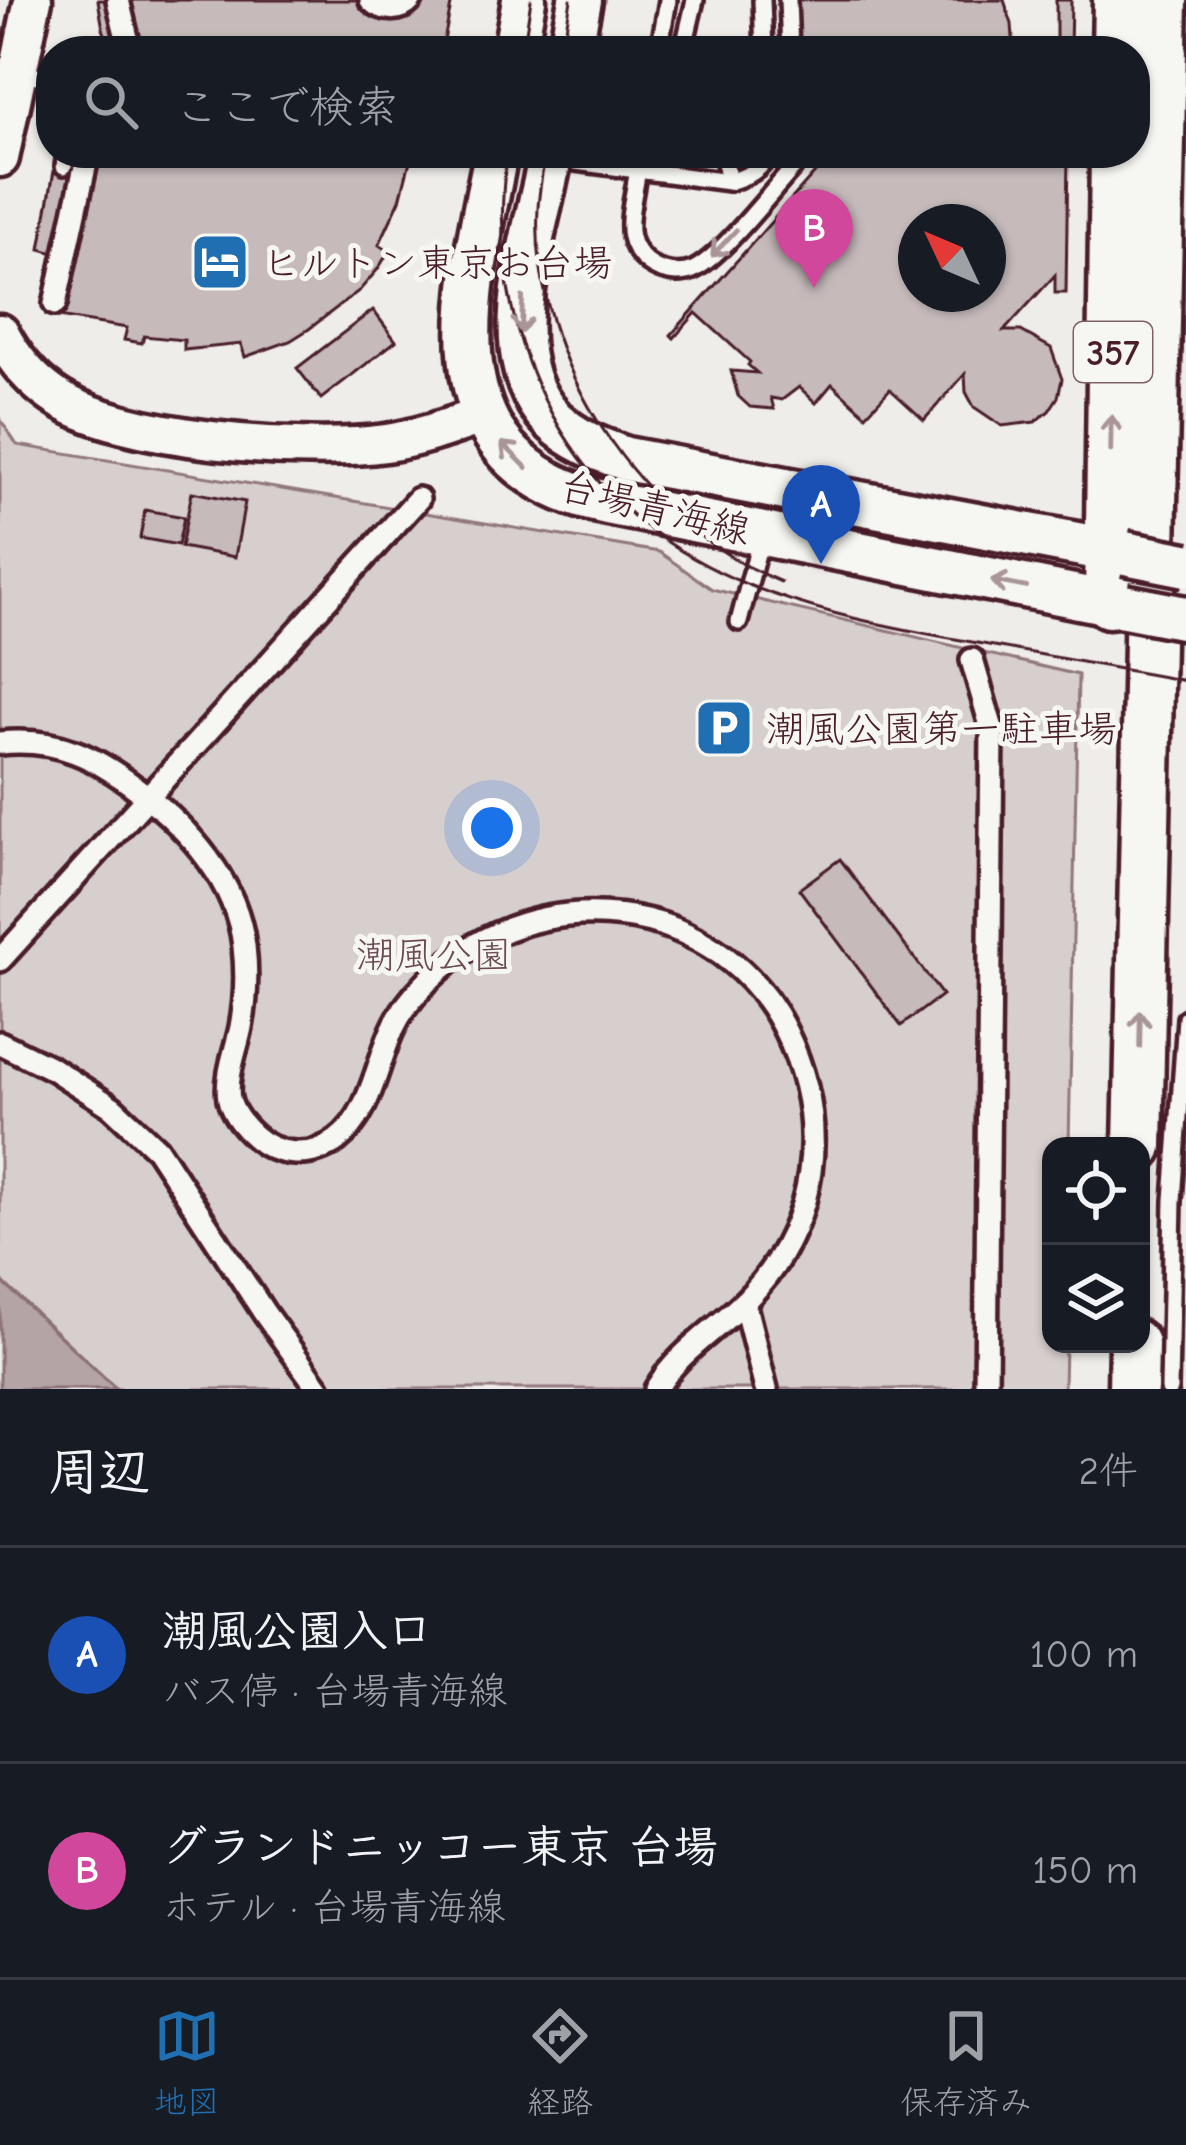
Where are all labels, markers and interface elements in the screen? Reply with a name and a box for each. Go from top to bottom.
search box [36,36,1150,168]
icon: search [78,69,144,135]
text: ここで検索 [174,81,399,133]
pin: B [775,189,853,288]
north arrow [898,204,1006,312]
one-way arrow [711,227,738,257]
hotel icon: ヒルトン東京お台場 [189,231,251,293]
place label: ヒルトン東京お台場 [262,241,612,286]
one-way arrow [510,295,533,334]
road number: 357 [1074,322,1152,382]
one-way arrow [1100,414,1123,453]
one-way arrow [500,441,530,471]
street label: 台場青海線 [555,463,755,554]
pin: A [782,465,860,564]
one-way arrow [990,572,1028,595]
parking icon: 潮風公園第一駐車場 [693,697,755,759]
place label: 潮風公園第一駐車場 [766,707,1117,752]
your location [462,798,522,858]
park label: 潮風公園 [356,933,512,978]
one-way arrow [1129,1010,1152,1049]
map controls [1042,1137,1150,1353]
button: locate [1042,1137,1150,1245]
button: layers [1042,1245,1150,1353]
text: 周辺 [48,1443,150,1502]
text: 2件 [1079,1449,1138,1494]
text: 潮風公園入口 [162,1605,432,1657]
text: A [76,1632,98,1677]
text: 100 m [1030,1632,1138,1677]
text: バス停 · 台場青海線 [162,1669,507,1714]
text: グランドニッコー東京 台場 [162,1821,718,1873]
text: B [75,1848,99,1893]
text: 150 m [1032,1848,1138,1893]
text: ホテル · 台場青海線 [162,1885,505,1930]
tab: 地図 [154,2003,220,2123]
tab: 経路 [527,2003,593,2123]
tab: 保存済み [900,2003,1032,2123]

